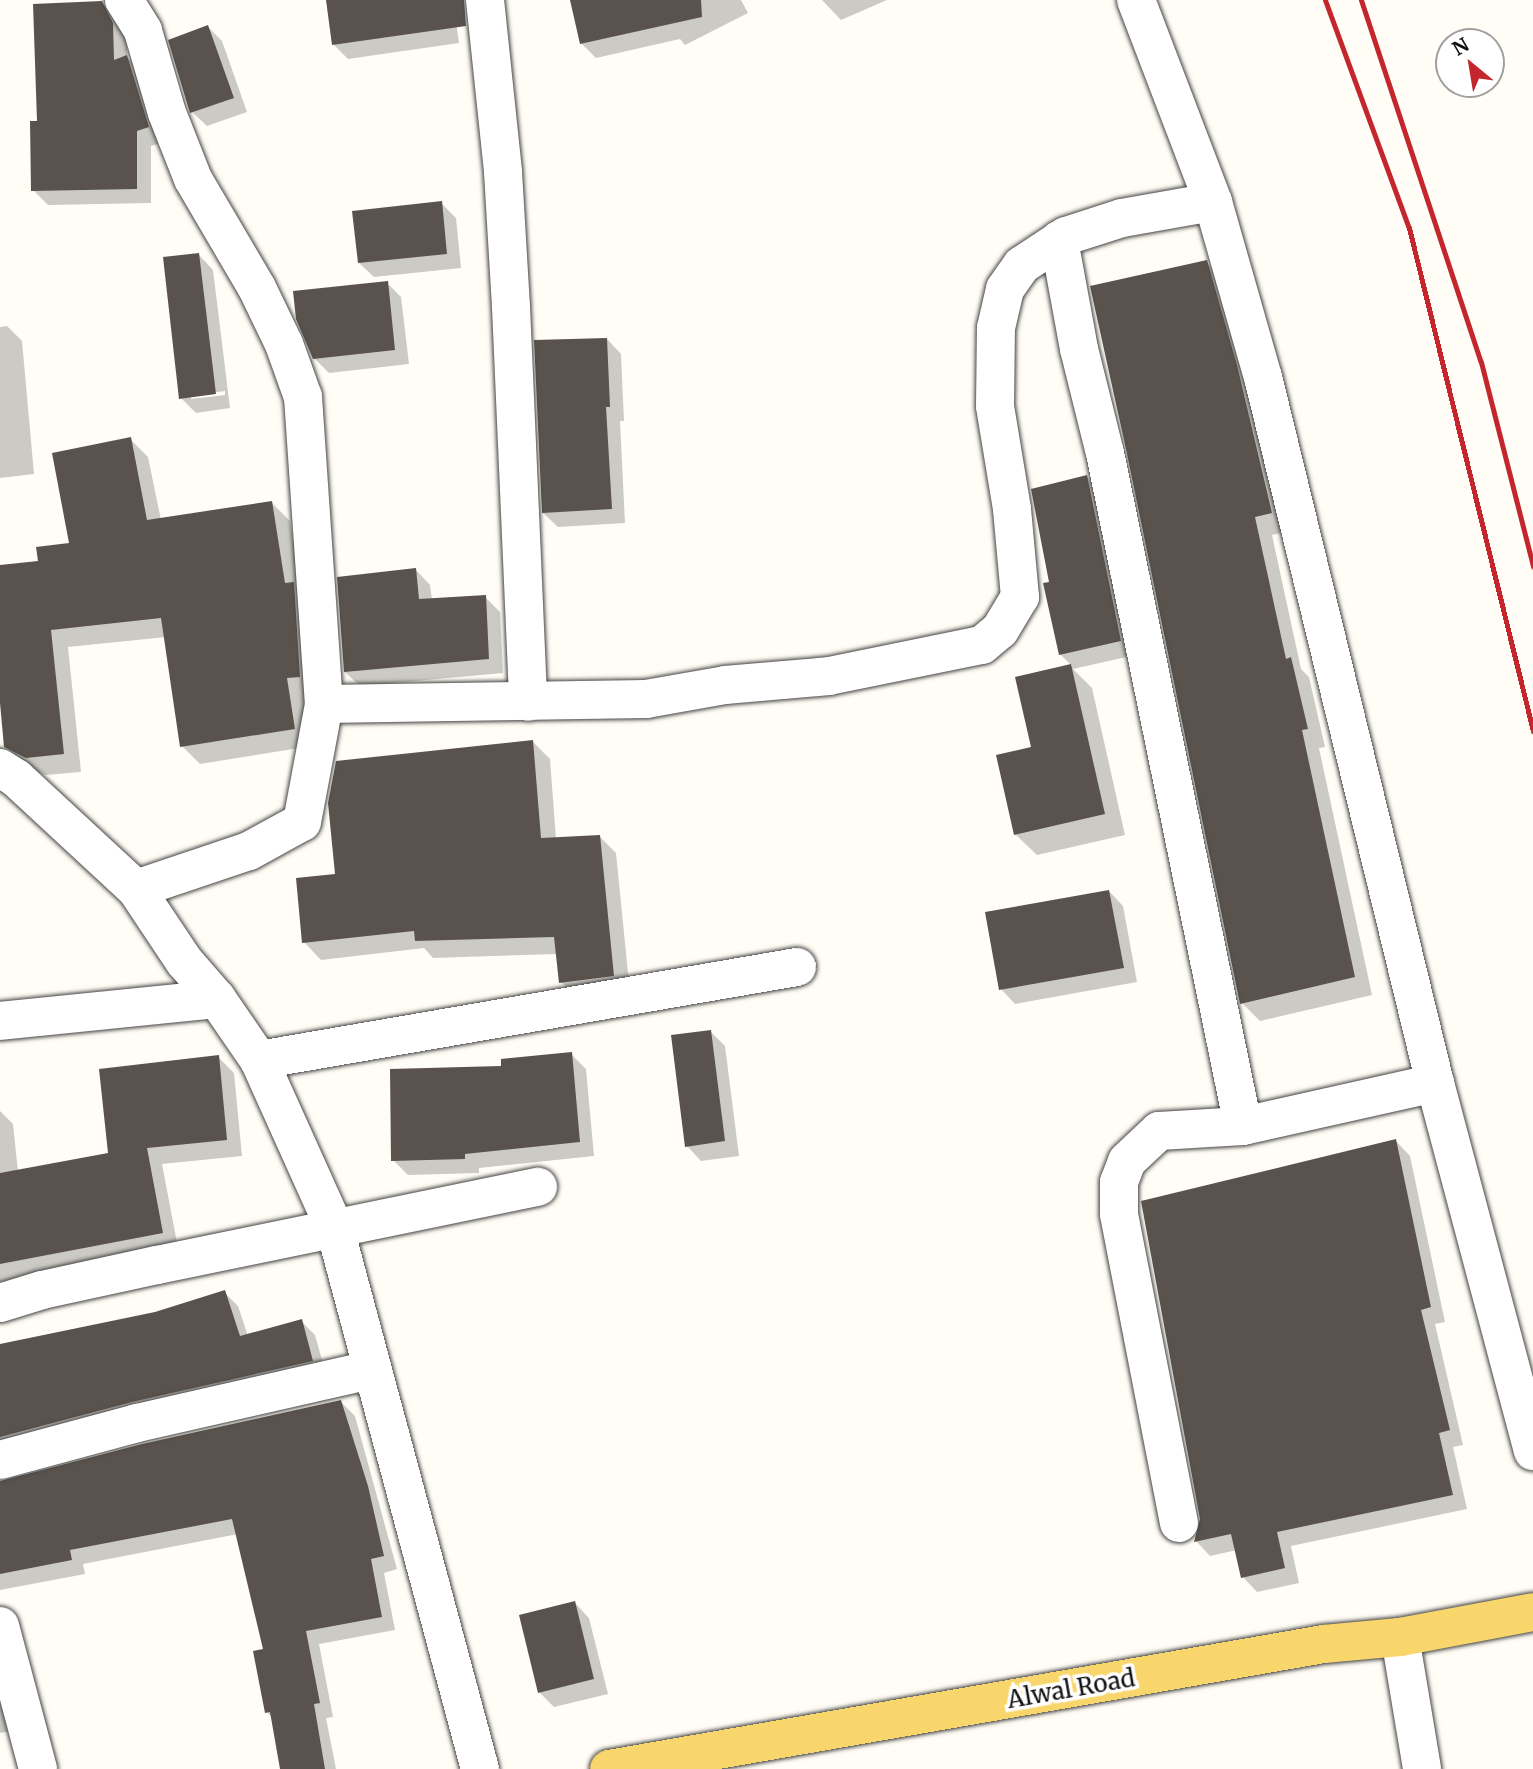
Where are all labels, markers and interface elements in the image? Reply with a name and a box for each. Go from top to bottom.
north arrow [1435,28,1505,98]
text: N [1448,32,1473,61]
street label: Alwal Road [1005,1664,1137,1714]

